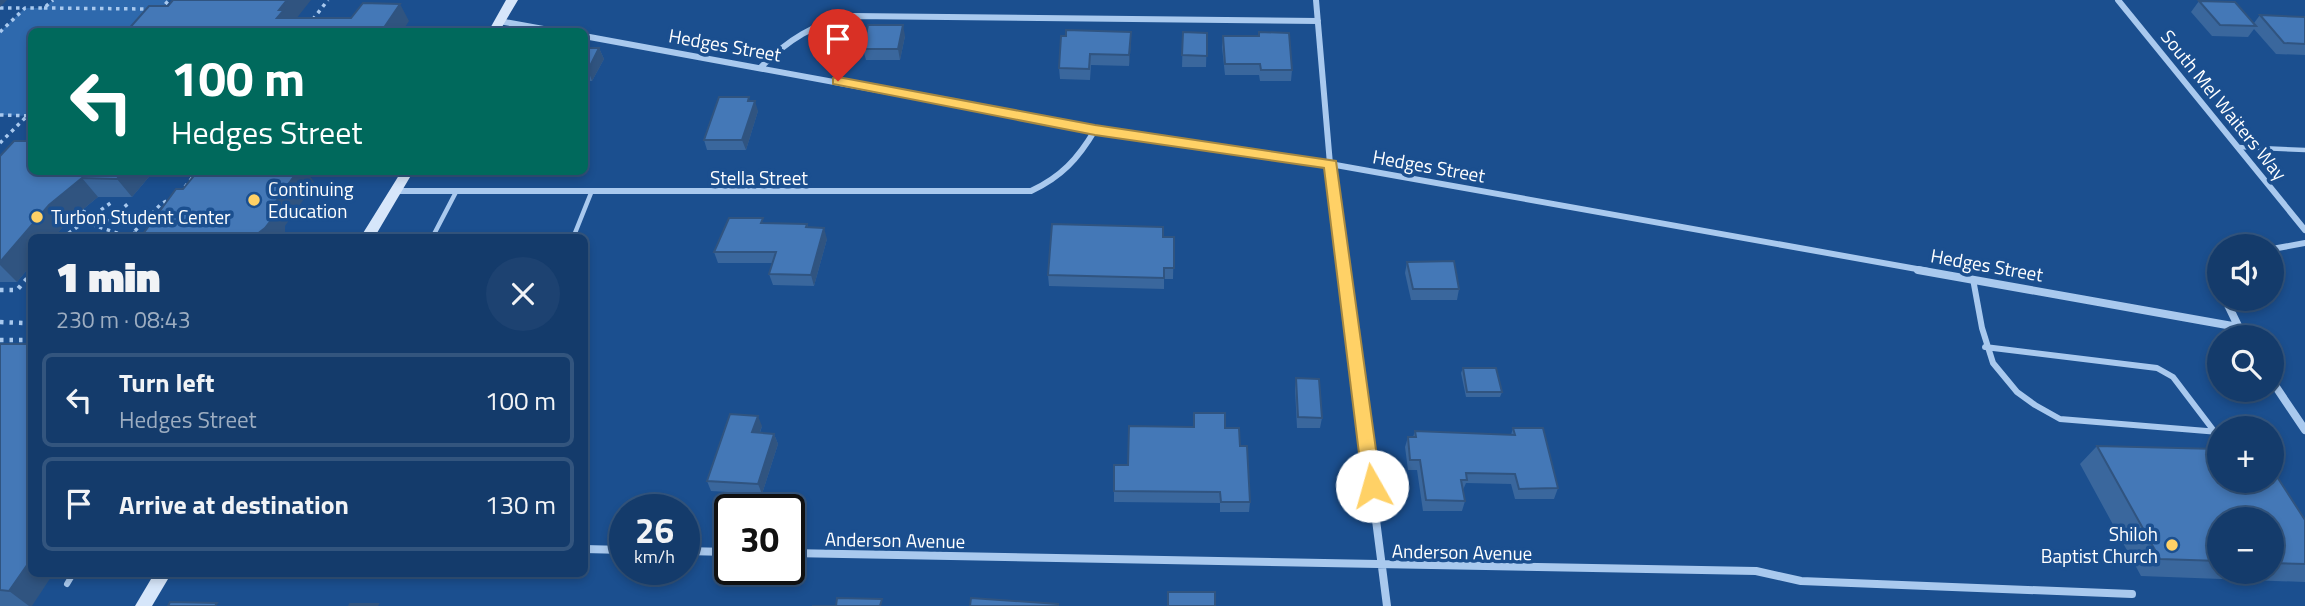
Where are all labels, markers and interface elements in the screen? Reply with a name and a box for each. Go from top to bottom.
pin [808,9,868,81]
street label: Hedges Street [667,20,784,69]
icon: arrive [819,20,857,58]
street label: South Mel Waiters Way [2154,23,2294,186]
text: 100 m [171,40,305,115]
icon: left [56,56,147,147]
text: Hedges Street [171,108,363,156]
street label: Hedges Street [1371,141,1488,190]
street label: Stella Street [710,163,808,192]
place label: Continuing Education [268,174,354,225]
marker: Continuing Education [246,192,262,208]
place label: Turbon Student Center [51,202,231,231]
marker: Turbon Student Center [29,209,45,225]
map controls [2207,234,2284,584]
button: sound [2207,234,2284,311]
street label: Hedges Street [1929,240,2046,289]
text: 1 min [56,244,160,308]
button: close [486,257,560,331]
text: 230 m · 08:43 [56,302,191,337]
button: search [2207,325,2284,402]
text: Turn left [119,363,214,402]
icon: left [60,381,98,419]
text: 100 m [485,381,556,420]
text: Hedges Street [119,402,257,437]
button: + [2207,416,2284,493]
position arrow [1335,449,1409,523]
icon: arrive [60,485,98,523]
text: Arrive at destination [119,485,349,524]
text: 130 m [485,485,556,524]
speed limit sign: 30 [714,494,805,585]
text: 26 [635,503,674,557]
button: − [2207,507,2284,584]
place label: Shiloh Baptist Church [2041,519,2158,570]
street label: Anderson Avenue [825,524,965,555]
street label: Anderson Avenue [1392,536,1532,567]
marker: Shiloh Baptist Church [2164,537,2180,553]
text: km/h [634,543,675,570]

